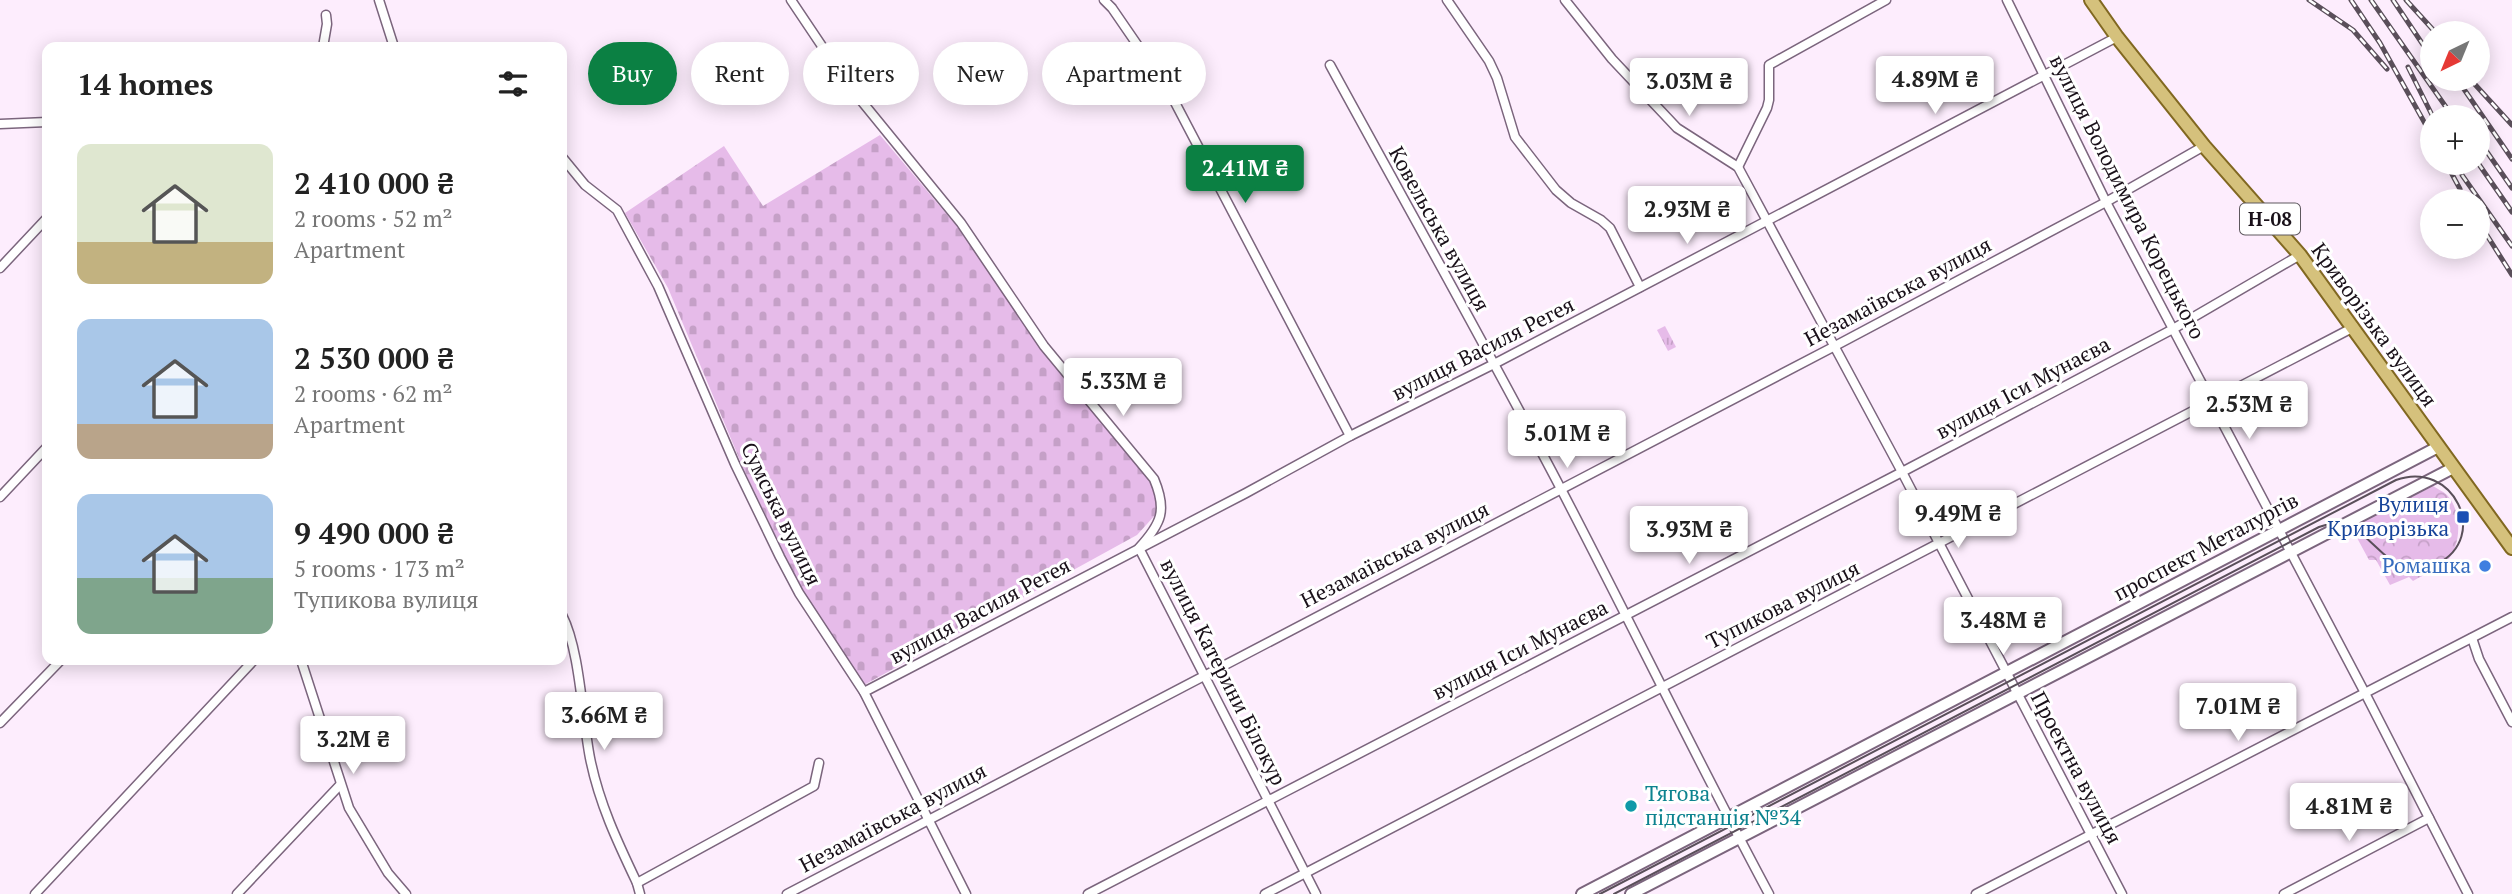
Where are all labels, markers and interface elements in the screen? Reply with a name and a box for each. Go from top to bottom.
north arrow [2420,21,2490,91]
map controls [2420,21,2490,259]
chip: Buy [588,42,677,105]
chip: Rent [691,42,789,105]
chip: Filters [803,42,919,105]
chip: New [933,42,1028,105]
chip: Apartment [1042,42,1206,105]
street label: вулиця Володимира Корецького [2044,50,2212,344]
pin: 4.89M ₴ [1870,57,2000,116]
pin: 3.03M ₴ [1624,58,1754,118]
text: 4.89M ₴ [1892,63,1978,94]
text: 14 homes [77,64,213,104]
icon: filters [494,65,532,103]
text: 3.03M ₴ [1646,65,1732,96]
button: + [2420,105,2490,175]
street label: Ковельська вулиця [1383,141,1497,316]
pin: 2.41M ₴ [1180,146,1310,205]
text: 2.41M ₴ [1202,152,1288,183]
text: 2 410 000 ₴ [294,163,454,203]
icon: home [133,172,217,256]
pin: 2.93M ₴ [1622,187,1752,246]
button: − [2420,189,2490,259]
text: 2.93M ₴ [1644,193,1730,224]
text: 2 rooms · 52 m² [294,203,453,234]
road number: Н-08 [2240,204,2300,234]
street label: Незамаївська вулиця [1799,230,1996,352]
text: Apartment [294,234,405,265]
street label: Криворізька вулиця [2306,237,2444,412]
street label: вулиця Василя Регея [1387,290,1579,406]
street label: вулиця Іси Мунаєва [1930,329,2115,445]
text: 2 530 000 ₴ [294,338,454,378]
icon: home [133,347,217,431]
pin: 5.33M ₴ [1058,358,1188,418]
text: 5.33M ₴ [1080,365,1166,396]
text: 2 rooms · 62 m² [294,378,453,409]
pin: 2.53M ₴ [2184,382,2314,441]
text: 2.53M ₴ [2206,388,2292,419]
text: Apartment [294,409,405,440]
pin: 5.01M ₴ [1502,410,1632,470]
text: 5.01M ₴ [1524,417,1610,448]
street label: Сумська вулиця [735,437,829,590]
street label: проспект Металургів [2108,485,2303,607]
pin: 9.49M ₴ [1893,490,2023,550]
place label: Вулиця Криворізька [2327,490,2449,542]
street label: Незамаївська вулиця [1296,494,1493,614]
text: 9.49M ₴ [1915,497,2001,528]
pin: 3.93M ₴ [1624,506,1754,566]
marker: Вулиця Криворізька [2455,509,2471,525]
text: 9 490 000 ₴ [294,513,454,553]
text: 3.93M ₴ [1646,513,1732,544]
icon: home [133,522,217,606]
street label: вулиця Василя Регея [884,551,1075,670]
place label: Ромашка [2382,551,2471,579]
text: 5 rooms · 173 m² [294,553,465,584]
street label: вулиця Катерини Білокур [1154,553,1293,790]
street label: Тупикова вулиця [1701,553,1864,655]
marker: Ромашка [2477,558,2493,574]
text: Тупикова вулиця [294,584,478,615]
street label: вулиця Іси Мунаєва [1427,592,1613,706]
pin: 3.48M ₴ [1938,598,2068,657]
text: 3.48M ₴ [1960,604,2046,635]
pin: 7.01M ₴ [2173,684,2303,743]
street label: Проектна вулиця [2025,686,2129,849]
text: 7.01M ₴ [2195,690,2281,721]
pin: 3.66M ₴ [539,692,669,752]
text: 3.66M ₴ [561,699,647,730]
pin: 3.2M ₴ [296,716,410,776]
text: 3.2M ₴ [316,723,390,754]
street label: Незамаївська вулиця [794,756,991,878]
place label: Тягова пiдстанцiя №34 [1645,779,1802,831]
pin: 4.81M ₴ [2284,784,2414,843]
text: 4.81M ₴ [2306,790,2392,821]
marker: Тягова пiдстанцiя №34 [1623,798,1639,814]

